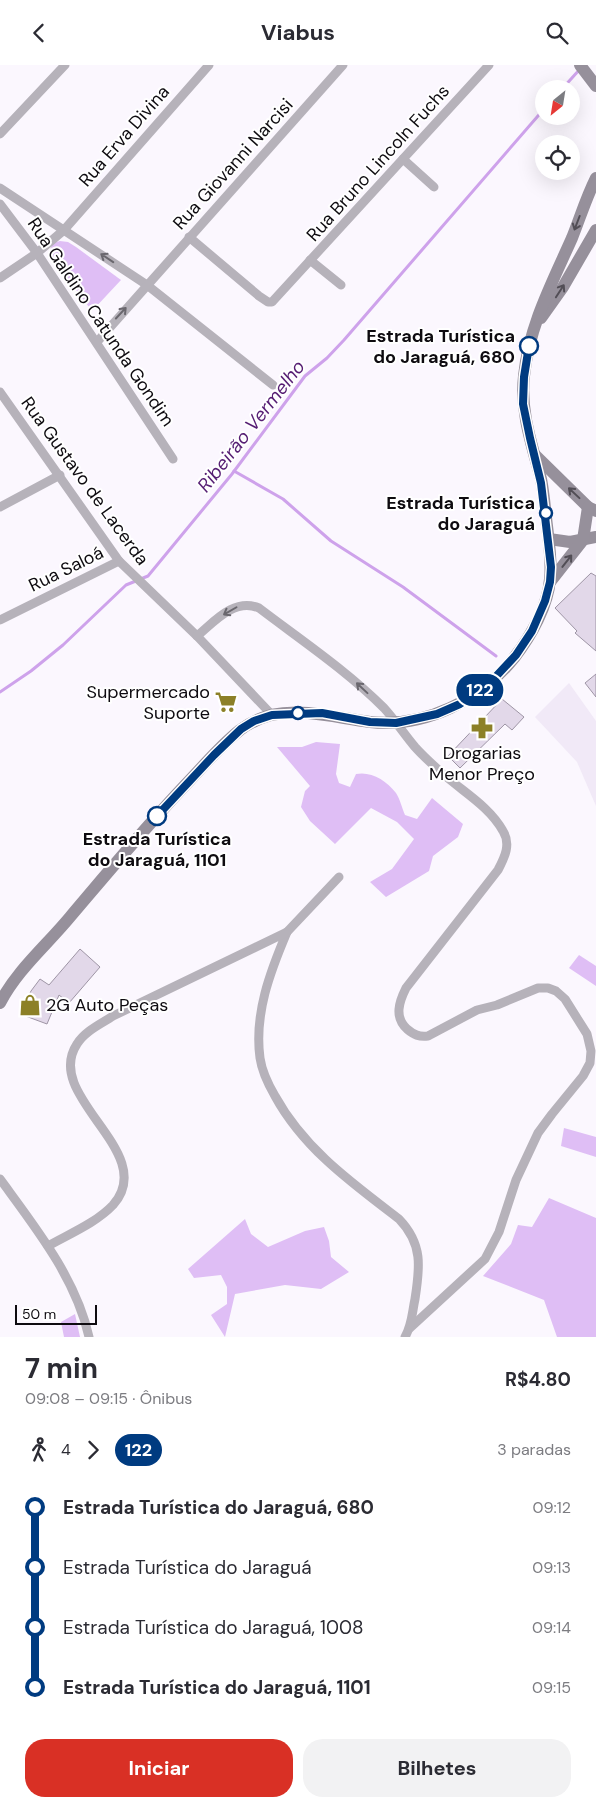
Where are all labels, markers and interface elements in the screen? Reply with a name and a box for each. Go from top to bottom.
text: Viabus [261,18,335,47]
icon: back [25,19,53,47]
icon: search [543,19,571,47]
street label: Rua Erva Divina [73,80,175,192]
street label: Rua Bruno Lincoln Fuchs [301,80,455,246]
north arrow [535,80,580,125]
map controls [535,80,580,180]
street label: Rua Giovanni Narcisi [168,93,298,235]
button: locate [535,135,580,180]
street label: Rua Galdino Catunda Gondim [22,213,180,431]
one-way arrow [572,215,582,230]
one-way arrow [100,253,114,263]
one-way arrow [555,284,565,298]
one-way arrow [115,306,127,319]
place label: Estrada Turística do Jaraguá, 680 [366,324,515,369]
marker: Estrada Turística do Jaraguá, 680 [519,336,539,356]
water label: Ribeirão Vermelho [192,355,310,497]
street label: Rua Gustavo de Lacerda [16,392,154,570]
one-way arrow [568,488,581,500]
place label: Estrada Turística do Jaraguá [386,491,535,536]
marker: Estrada Turística do Jaraguá [539,506,553,520]
street label: Rua Saloá [25,541,107,597]
one-way arrow [561,555,572,568]
one-way arrow [222,606,237,616]
line badge: 122 [451,674,509,706]
text: 122 [466,678,494,702]
place label: Supermercado Suporte [86,680,210,725]
one-way arrow [356,682,369,694]
supermarket icon: Supermercado Suporte [213,689,239,715]
unlabelled marker [291,706,305,720]
pharmacy icon: Drogarias Menor Preço [469,715,495,741]
place label: Drogarias Menor Preço [429,741,535,786]
marker: Estrada Turística do Jaraguá, 1101 [147,806,167,826]
place label: Estrada Turística do Jaraguá, 1101 [83,827,231,872]
shop icon: 2G Auto Peças [17,992,43,1018]
place label: 2G Auto Peças [46,993,168,1017]
scale bar [15,1302,98,1325]
text: 50 m [22,1305,56,1323]
text: 7 min [25,1350,98,1387]
text: R$4.80 [505,1367,571,1392]
text: 09:08 – 09:15 · Ônibus [25,1388,192,1409]
icon: walk [25,1436,53,1464]
icon: forward [79,1436,107,1464]
text: 122 [125,1438,152,1462]
text: 4 [61,1439,71,1460]
text: 3 paradas [497,1439,571,1460]
text: Estrada Turística do Jaraguá, 680 [63,1495,374,1520]
text: 09:12 [533,1497,571,1518]
text: Estrada Turística do Jaraguá [63,1555,312,1580]
text: 09:13 [532,1557,571,1578]
text: Estrada Turística do Jaraguá, 1008 [63,1615,364,1640]
text: 09:14 [532,1617,571,1638]
text: Estrada Turística do Jaraguá, 1101 [63,1675,371,1700]
text: 09:15 [532,1677,571,1698]
button: Iniciar [25,1739,293,1797]
button: Bilhetes [303,1739,571,1797]

